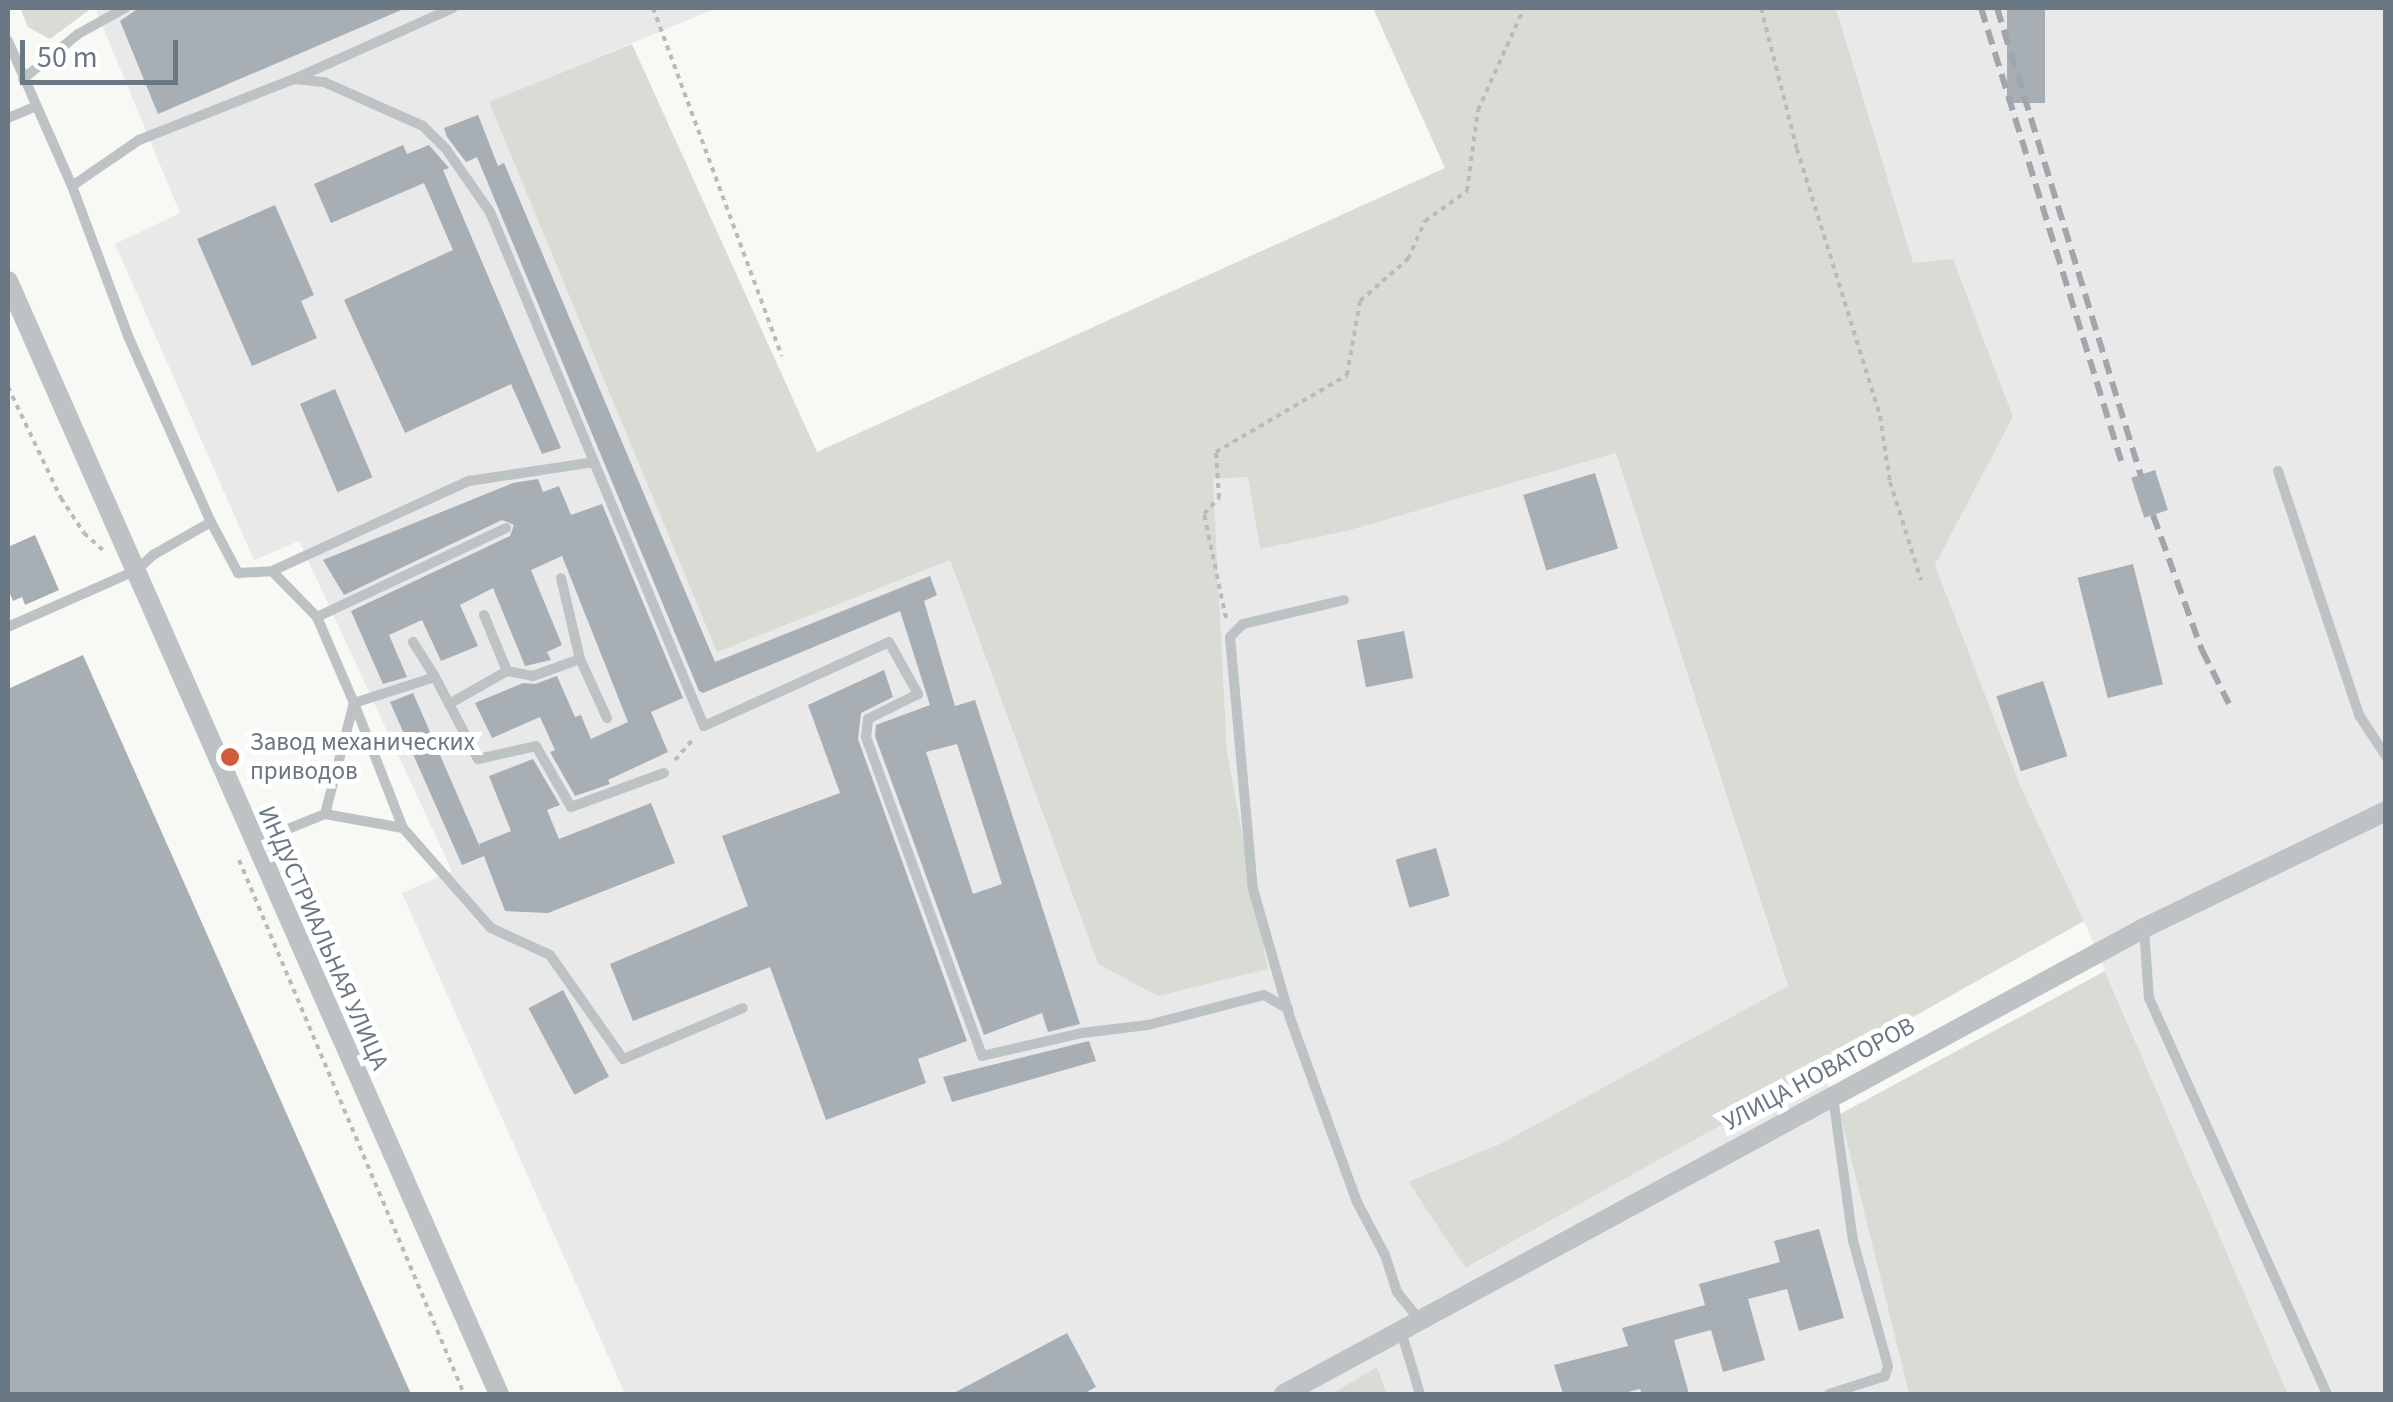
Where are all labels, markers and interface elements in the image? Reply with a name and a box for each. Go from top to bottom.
scale bar [25,20,182,82]
text: 50 m [37,36,98,79]
place label: Завод механических приводов [250,728,475,787]
marker: Завод механических приводов [219,746,241,768]
street label: ИНДУСТРИАЛЬНАЯ УЛИЦА [251,801,395,1075]
street label: УЛИЦА НОВАТОРОВ [1718,1011,1920,1137]

